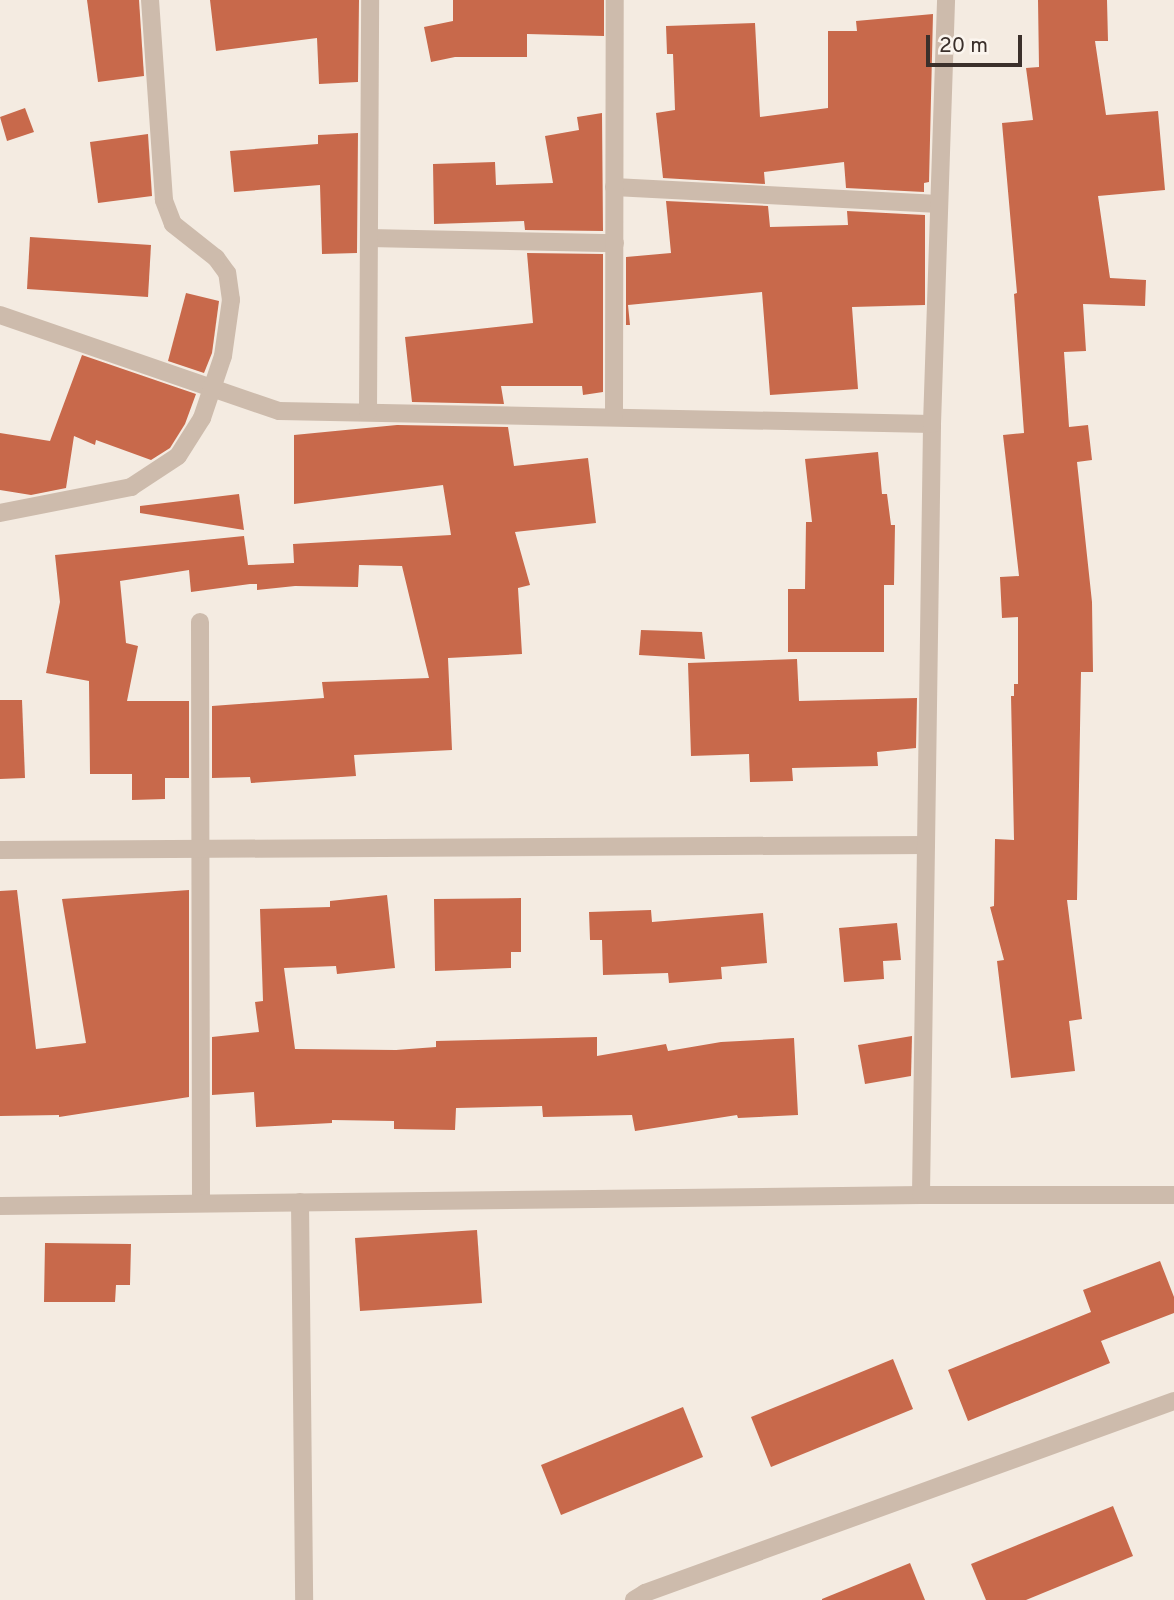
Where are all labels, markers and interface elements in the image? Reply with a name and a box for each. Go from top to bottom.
scale bar [929,21,1025,65]
text: 20 m [939,33,988,60]

